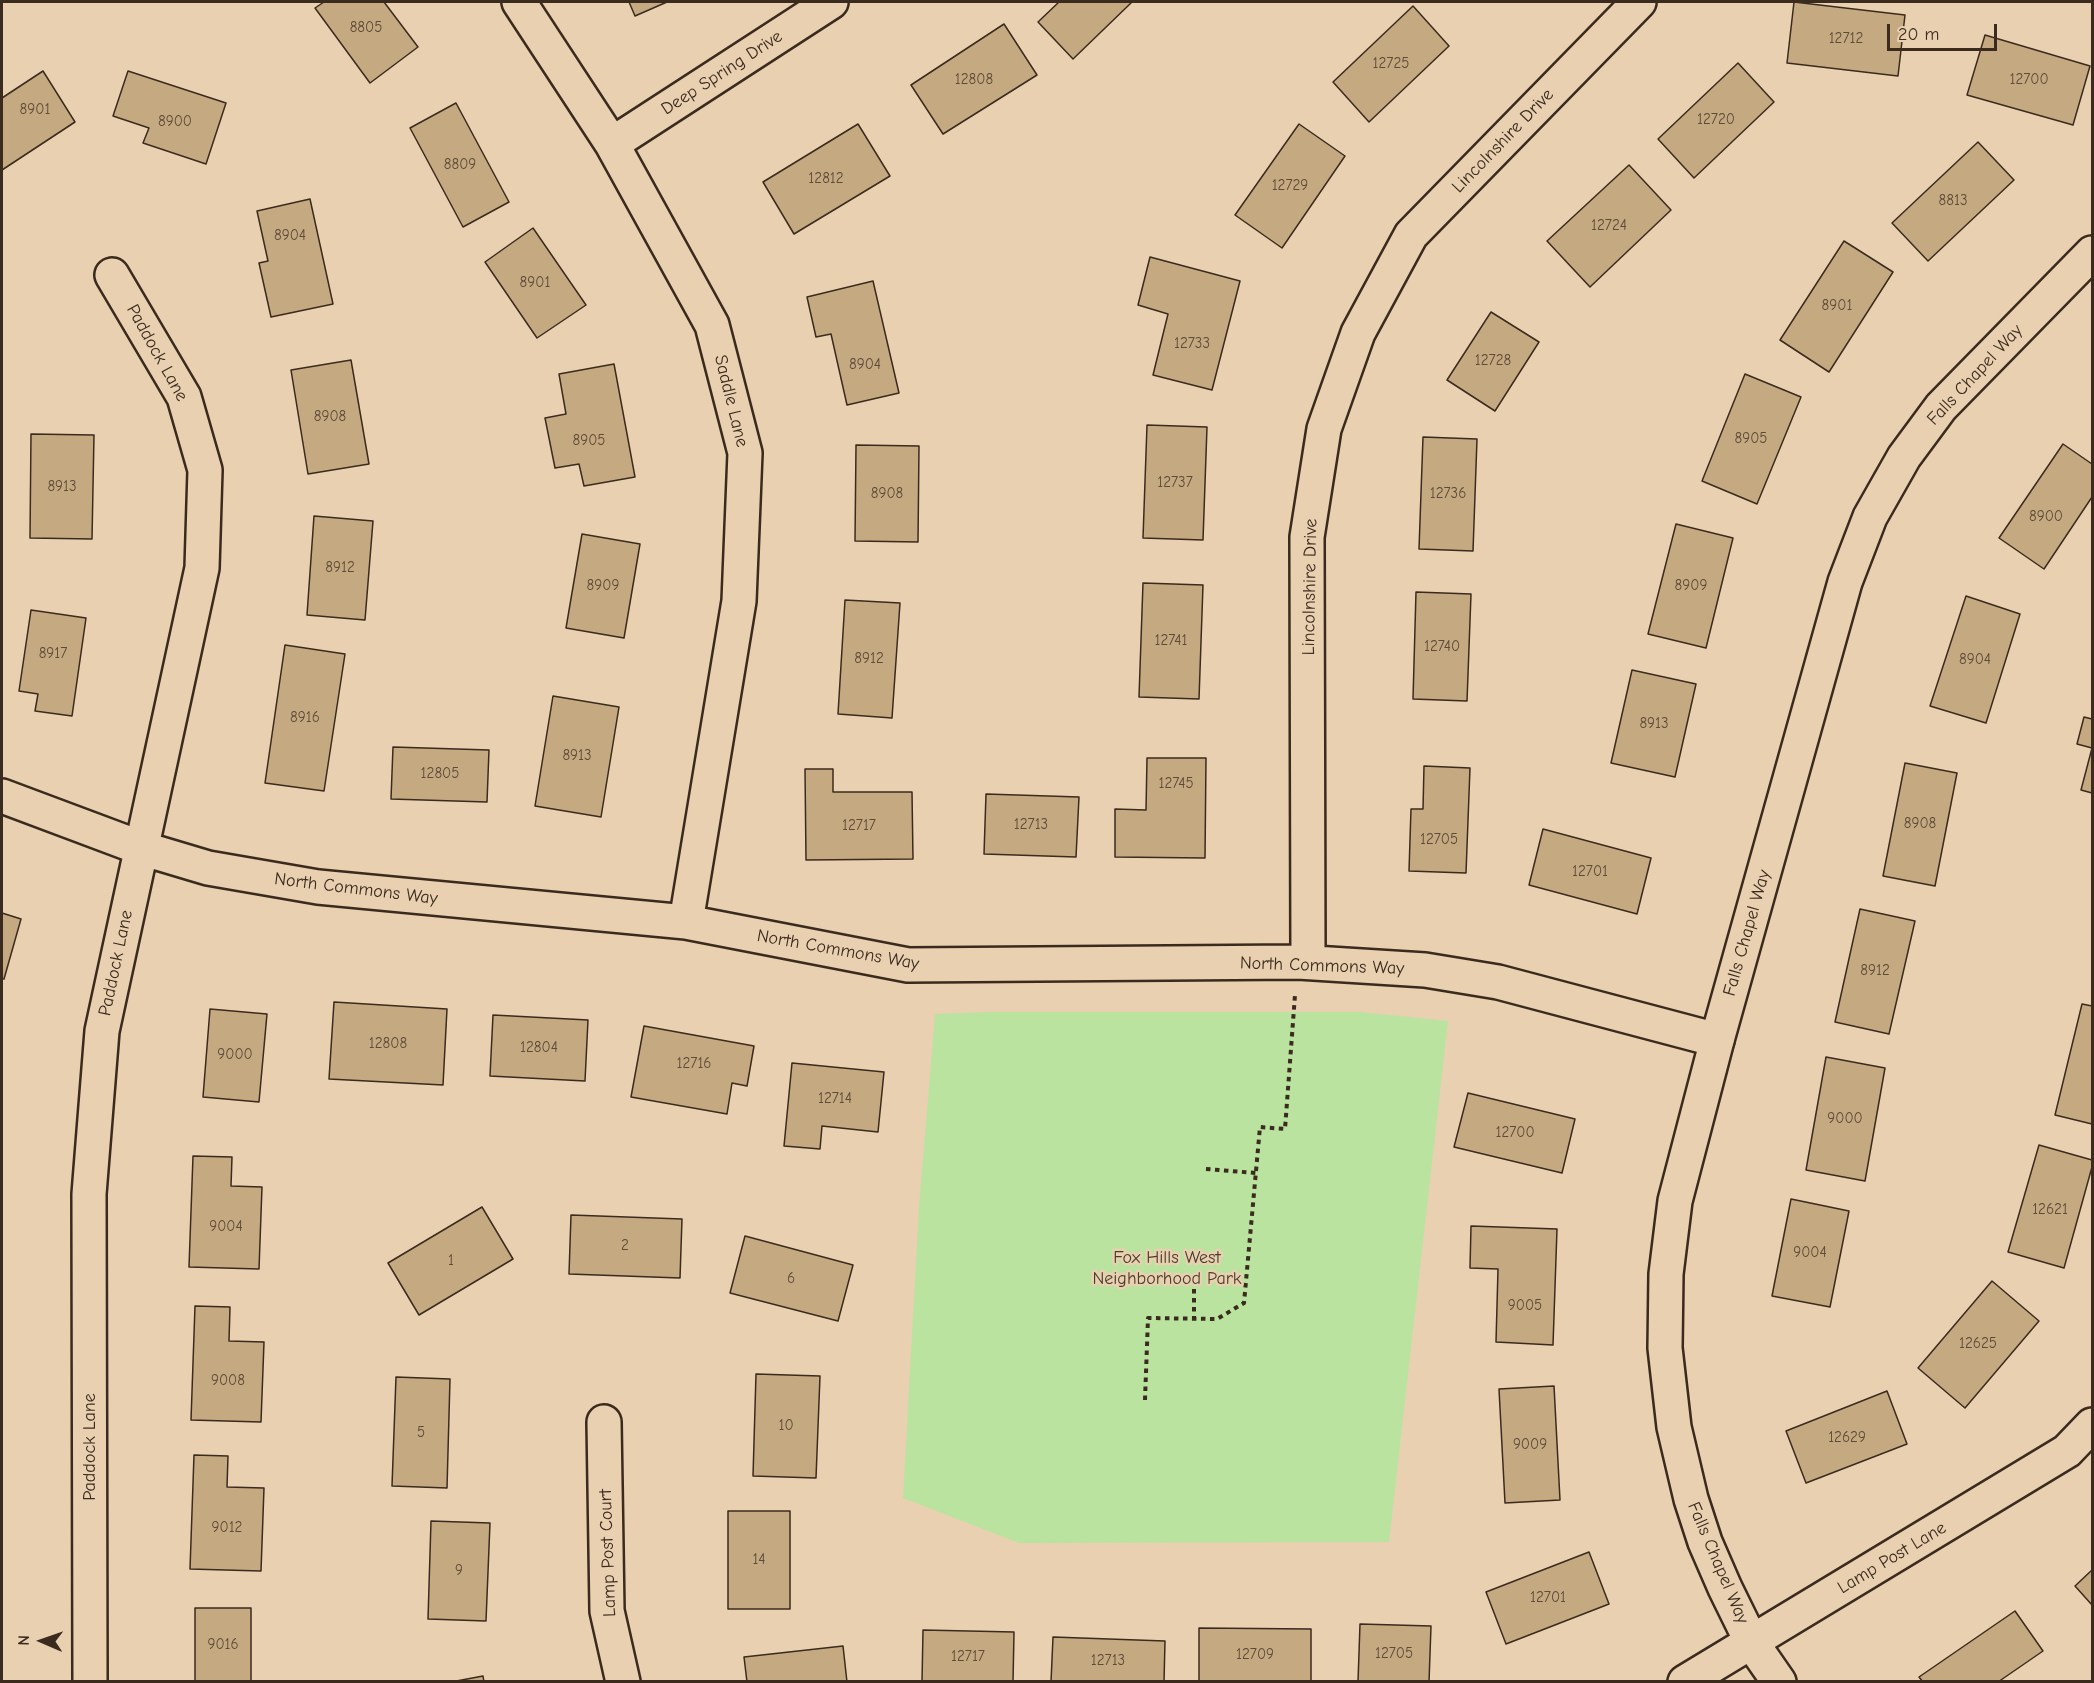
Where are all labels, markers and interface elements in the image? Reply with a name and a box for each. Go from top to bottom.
scale bar [1890,12,2000,50]
house number: 8805 [350,19,382,37]
text: 20 m [1898,24,1939,45]
street label: Deep Spring Drive [657,26,787,120]
house number: 12712 [1829,30,1863,48]
house number: 12725 [1373,55,1409,73]
house number: 12808 [955,71,993,89]
house number: 12700 [2009,71,2049,89]
street label: Lincolnshire Drive [1448,84,1558,198]
house number: 8901 [20,101,50,119]
house number: 12720 [1697,111,1735,129]
house number: 8900 [158,113,192,131]
house number: 8809 [444,156,476,174]
house number: 12812 [808,170,844,188]
house number: 12729 [1272,177,1308,195]
house number: 8813 [1939,192,1967,210]
house number: 12724 [1591,217,1627,235]
house number: 8904 [274,227,306,245]
house number: 8901 [520,274,550,292]
house number: 8901 [1822,297,1852,315]
street label: Paddock Lane [121,301,193,405]
street label: Falls Chapel Way [1923,320,2027,430]
house number: 12733 [1174,335,1210,353]
house number: 12728 [1475,352,1511,370]
street label: Saddle Lane [709,353,753,449]
house number: 8904 [849,356,881,374]
house number: 8908 [314,408,346,426]
house number: 8905 [1735,430,1767,448]
house number: 8905 [573,432,605,450]
house number: 12737 [1157,474,1193,492]
house number: 8913 [47,478,77,496]
house number: 8908 [871,485,903,503]
house number: 12736 [1430,485,1466,503]
house number: 8900 [2029,508,2063,526]
street label: Lincolnshire Drive [1298,518,1322,656]
house number: 8912 [325,559,355,577]
house number: 8909 [587,577,619,595]
house number: 8909 [1675,577,1707,595]
house number: 12741 [1155,632,1187,650]
house number: 12740 [1424,638,1460,656]
house number: 8917 [39,645,67,663]
house number: 8912 [854,650,884,668]
house number: 8904 [1959,651,1991,669]
house number: 8916 [290,709,320,727]
house number: 8913 [1639,715,1669,733]
house number: 8913 [562,747,592,765]
house number: 12805 [421,765,459,783]
house number: 12745 [1158,775,1194,793]
house number: 8908 [1904,815,1936,833]
house number: 12713 [1014,816,1048,834]
house number: 12717 [842,817,876,835]
house number: 12705 [1420,831,1458,849]
house number: 12701 [1572,863,1608,881]
street label: Falls Chapel Way [1719,867,1775,999]
street label: North Commons Way [273,868,439,910]
street label: Paddock Lane [94,908,138,1018]
street label: North Commons Way [755,925,921,975]
street label: North Commons Way [1239,952,1405,980]
house number: 8912 [1860,962,1890,980]
house number: 12808 [369,1035,407,1053]
house number: 12804 [520,1039,558,1057]
house number: 9000 [217,1046,253,1064]
house number: 12716 [677,1055,711,1073]
house number: 12714 [818,1090,852,1108]
house number: 9000 [1827,1110,1863,1128]
house number: 12700 [1495,1124,1535,1142]
house number: 12621 [2032,1201,2068,1219]
house number: 9004 [209,1218,243,1236]
house number: 2 [621,1237,629,1255]
house number: 9004 [1793,1244,1827,1262]
park label: Fox Hills West Neighborhood Park [1092,1247,1242,1290]
house number: 1 [448,1252,454,1270]
house number: 6 [787,1270,795,1288]
house number: 9005 [1508,1297,1542,1315]
house number: 12625 [1959,1335,1997,1353]
house number: 9008 [211,1372,245,1390]
street label: Paddock Lane [79,1393,101,1501]
house number: 10 [778,1417,794,1435]
house number: 5 [417,1424,425,1442]
house number: 12629 [1828,1429,1866,1447]
house number: 9009 [1513,1436,1547,1454]
street label: Lamp Post Court [595,1489,621,1617]
street label: Falls Chapel Way [1683,1499,1753,1627]
street label: Lamp Post Lane [1834,1517,1950,1599]
house number: 9012 [212,1519,242,1537]
house number: 14 [752,1551,766,1569]
house number: 9 [455,1562,463,1580]
house number: 12701 [1530,1589,1566,1607]
north arrow [12,1611,72,1671]
text: N [15,1635,33,1646]
house number: 9016 [207,1636,239,1654]
house number: 12705 [1375,1645,1413,1663]
house number: 12709 [1236,1646,1274,1664]
house number: 12717 [951,1648,985,1666]
house number: 12713 [1091,1652,1125,1670]

